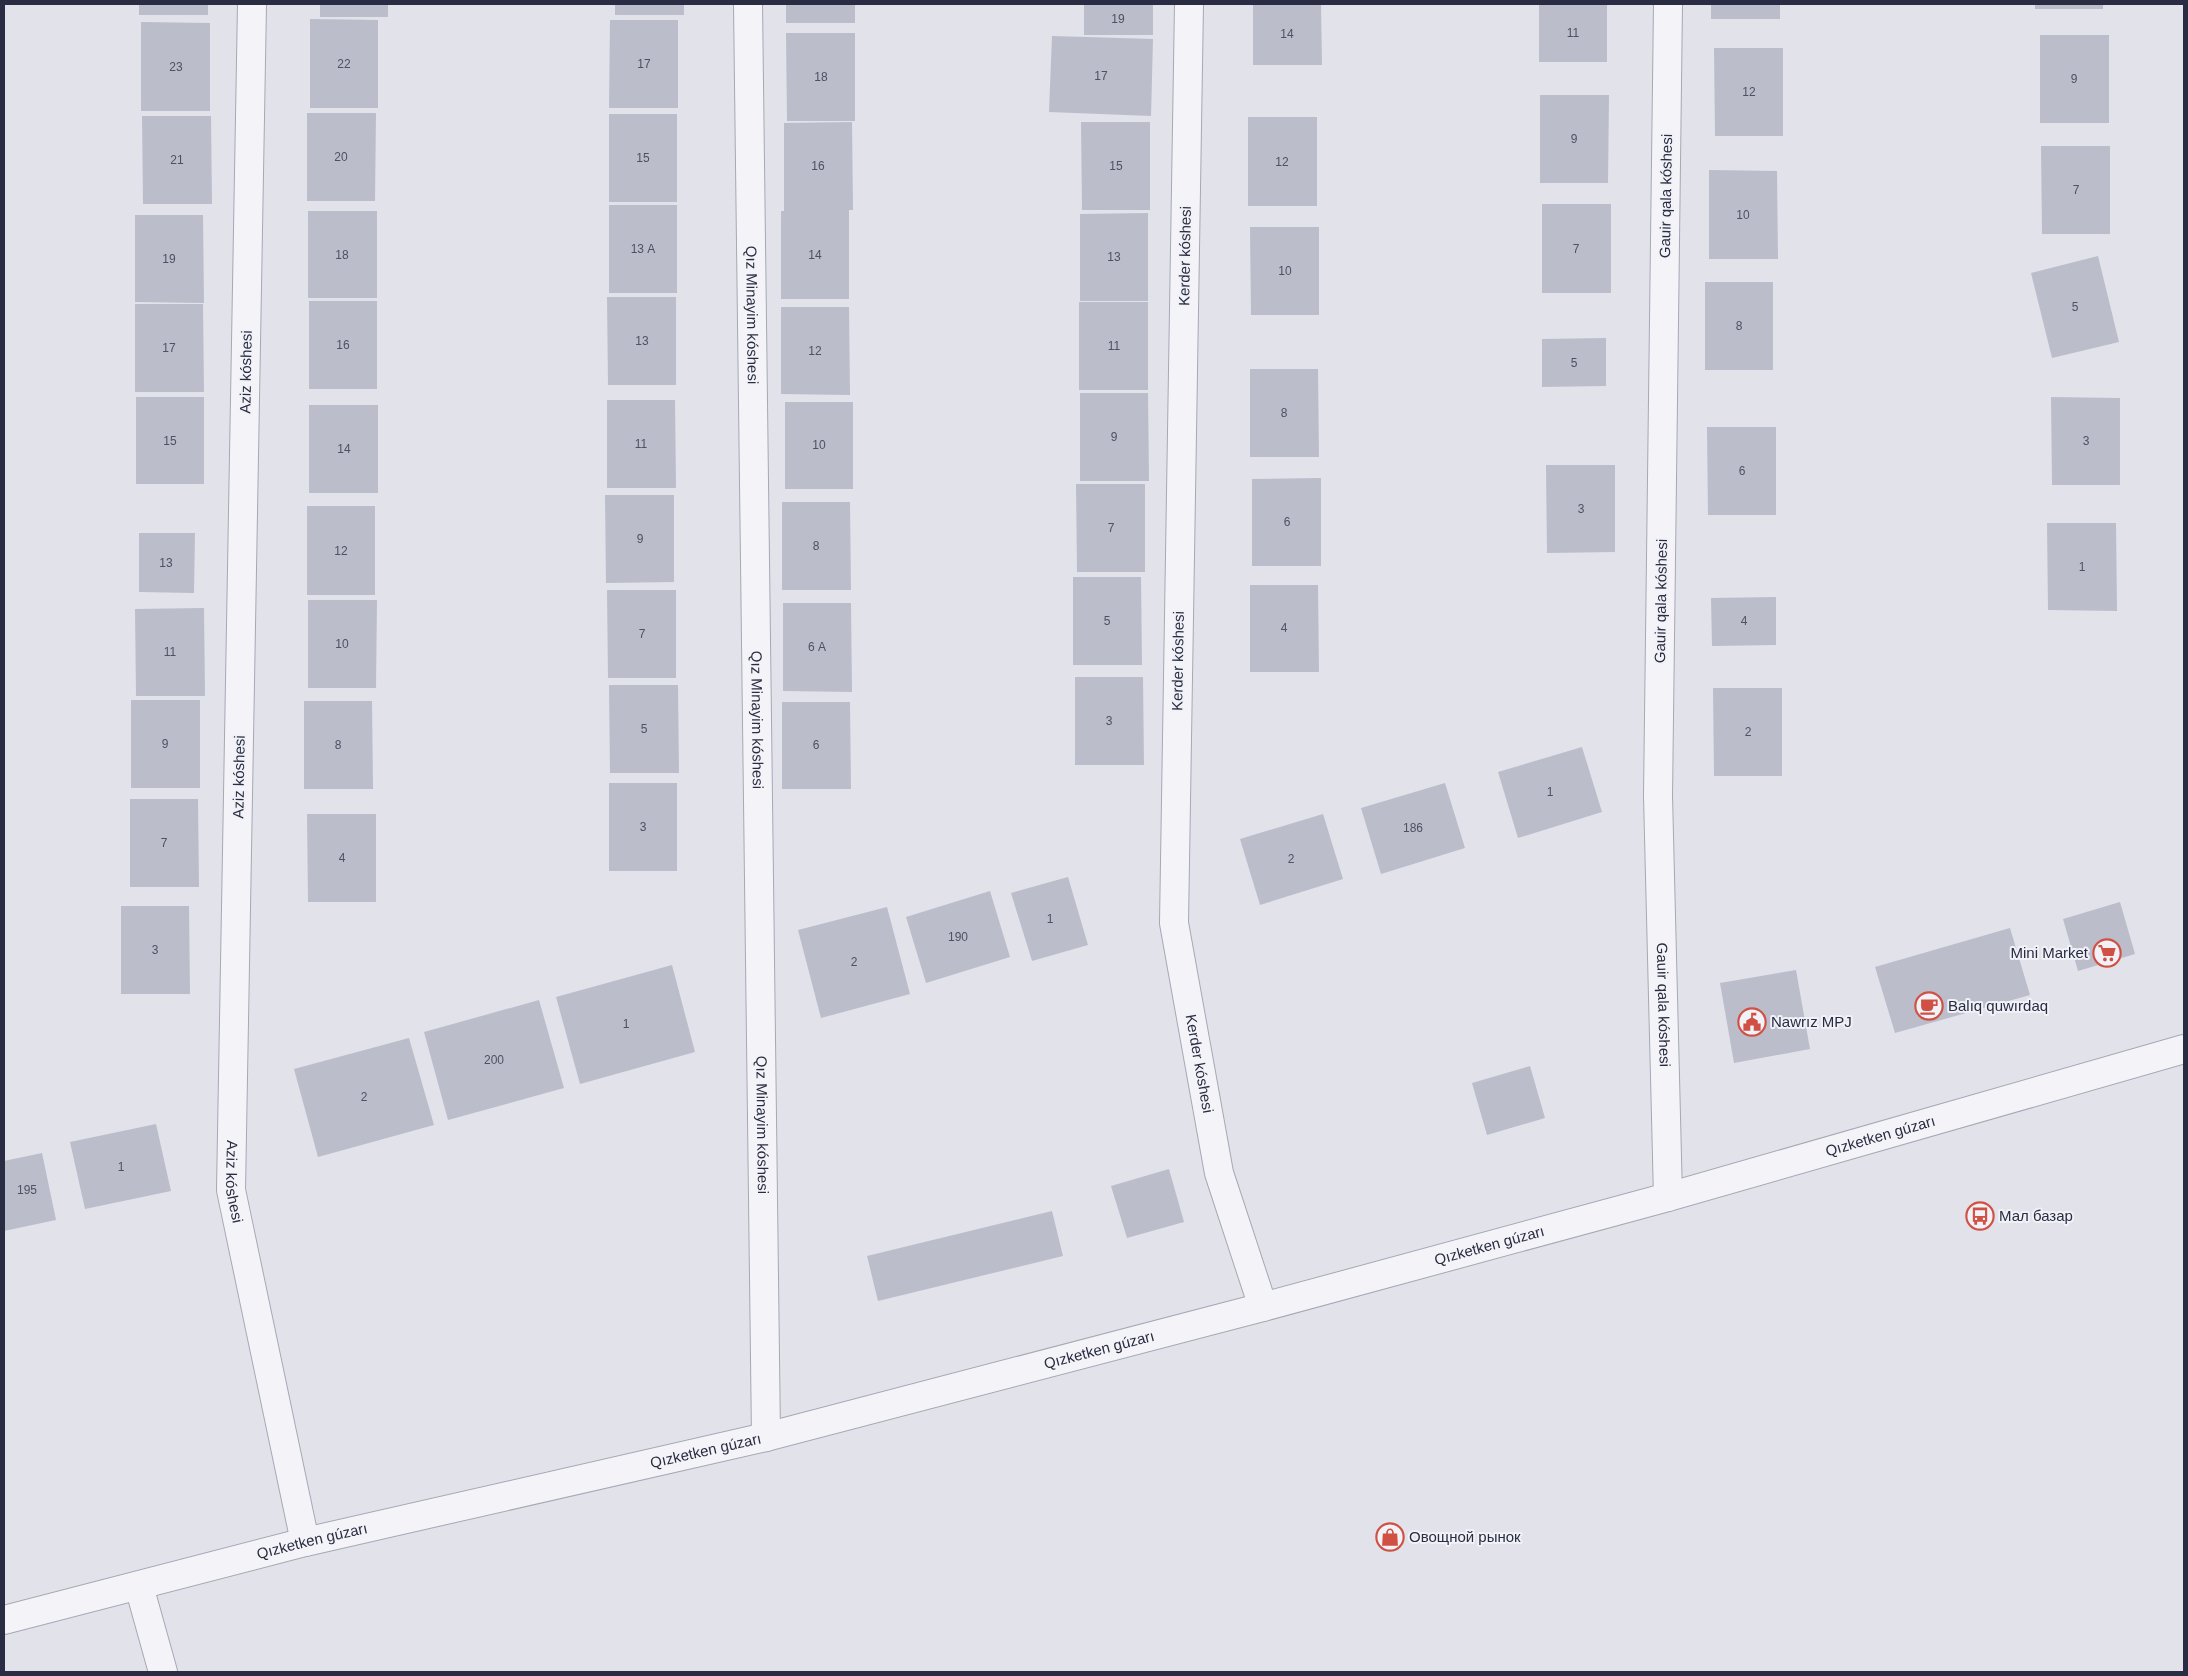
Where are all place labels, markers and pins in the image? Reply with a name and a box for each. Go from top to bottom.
supermarket icon: Mini Market [2092,938,2122,968]
place label: Mini Market [2010,944,2089,961]
cafe icon: Balıq quwırdaq [1914,991,1944,1021]
place label: Balıq quwırdaq [1948,997,2048,1014]
public building icon: Nawrız MPJ [1737,1007,1767,1037]
place label: Nawrız MPJ [1771,1013,1852,1030]
bus stop icon: Мал базар [1965,1201,1995,1231]
place label: Мал базар [1999,1207,2073,1224]
shop icon: Овощной рынок [1375,1522,1405,1552]
place label: Овощной рынок [1409,1528,1521,1545]

